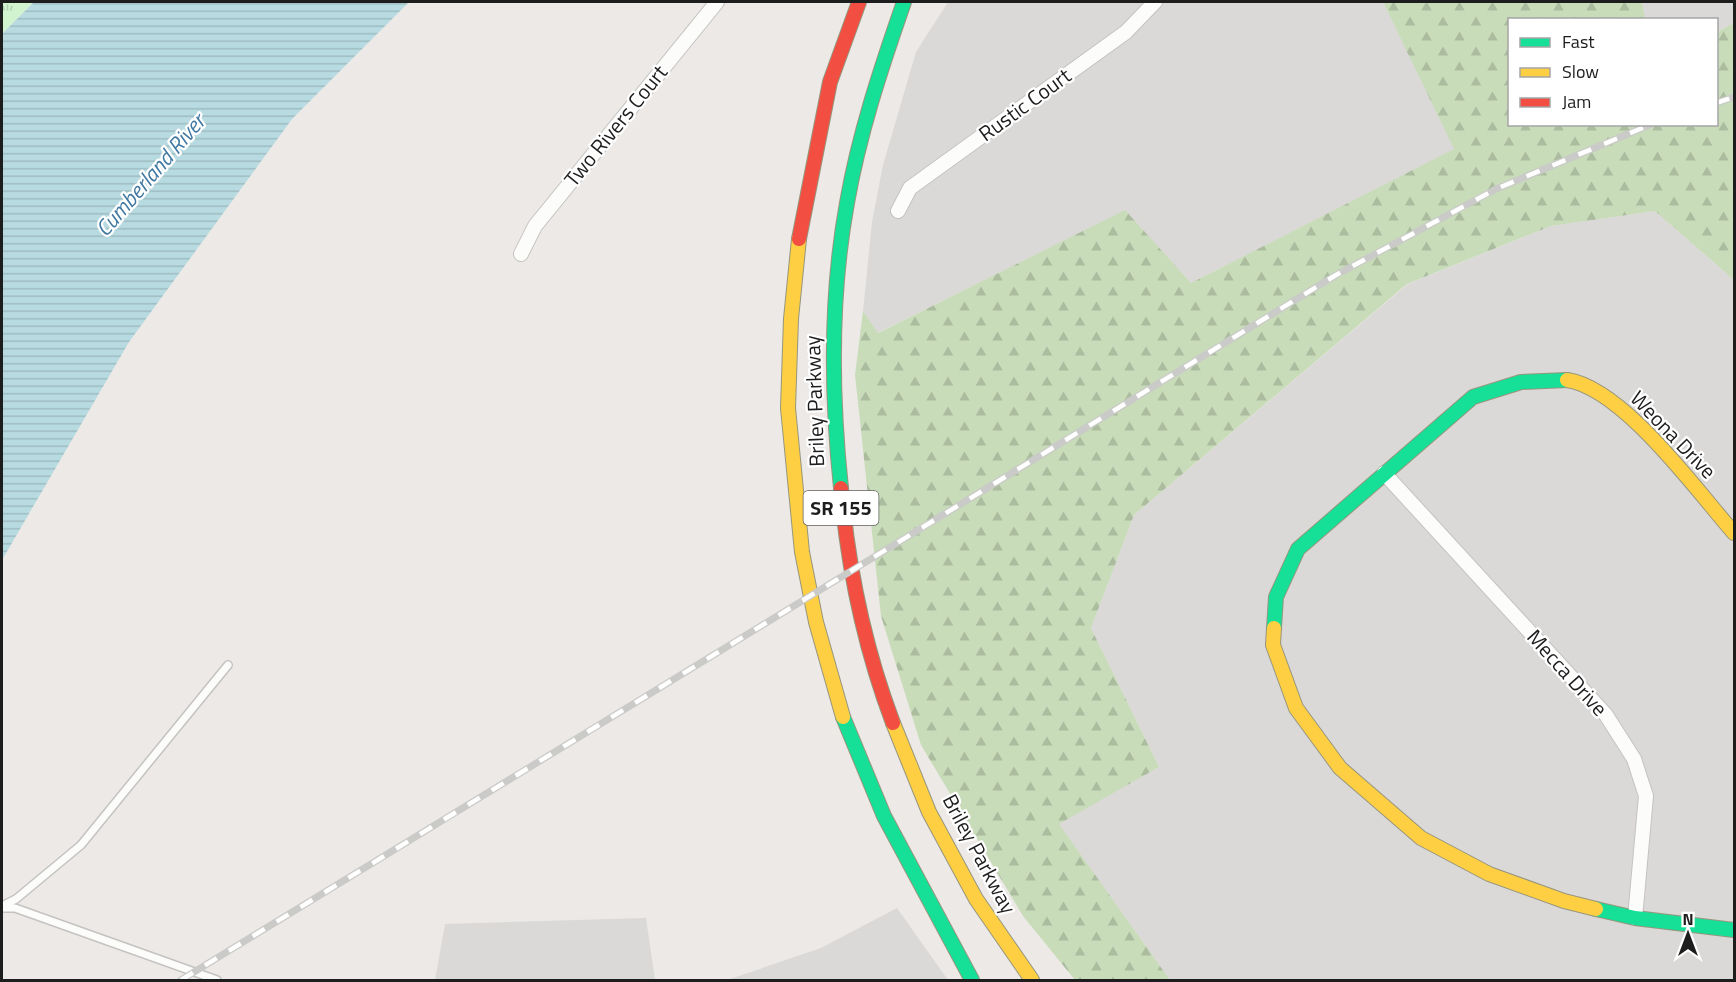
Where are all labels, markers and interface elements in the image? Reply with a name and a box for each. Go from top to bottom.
legend [1508,18,1718,126]
text: Fast [1562,28,1595,55]
street label: Two Rivers Court [556,57,675,193]
text: Slow [1562,58,1599,85]
street label: Rustic Court [971,59,1078,149]
text: Jam [1562,88,1591,115]
water label: Cumberland River [87,104,215,244]
street label: Briley Parkway [796,335,832,467]
street label: Weona Drive [1623,383,1724,486]
road number: SR 155 [804,491,878,525]
street label: Mecca Drive [1520,622,1616,723]
street label: Briley Parkway [935,788,1025,919]
north arrow [1658,904,1718,964]
text: N [1682,907,1694,931]

